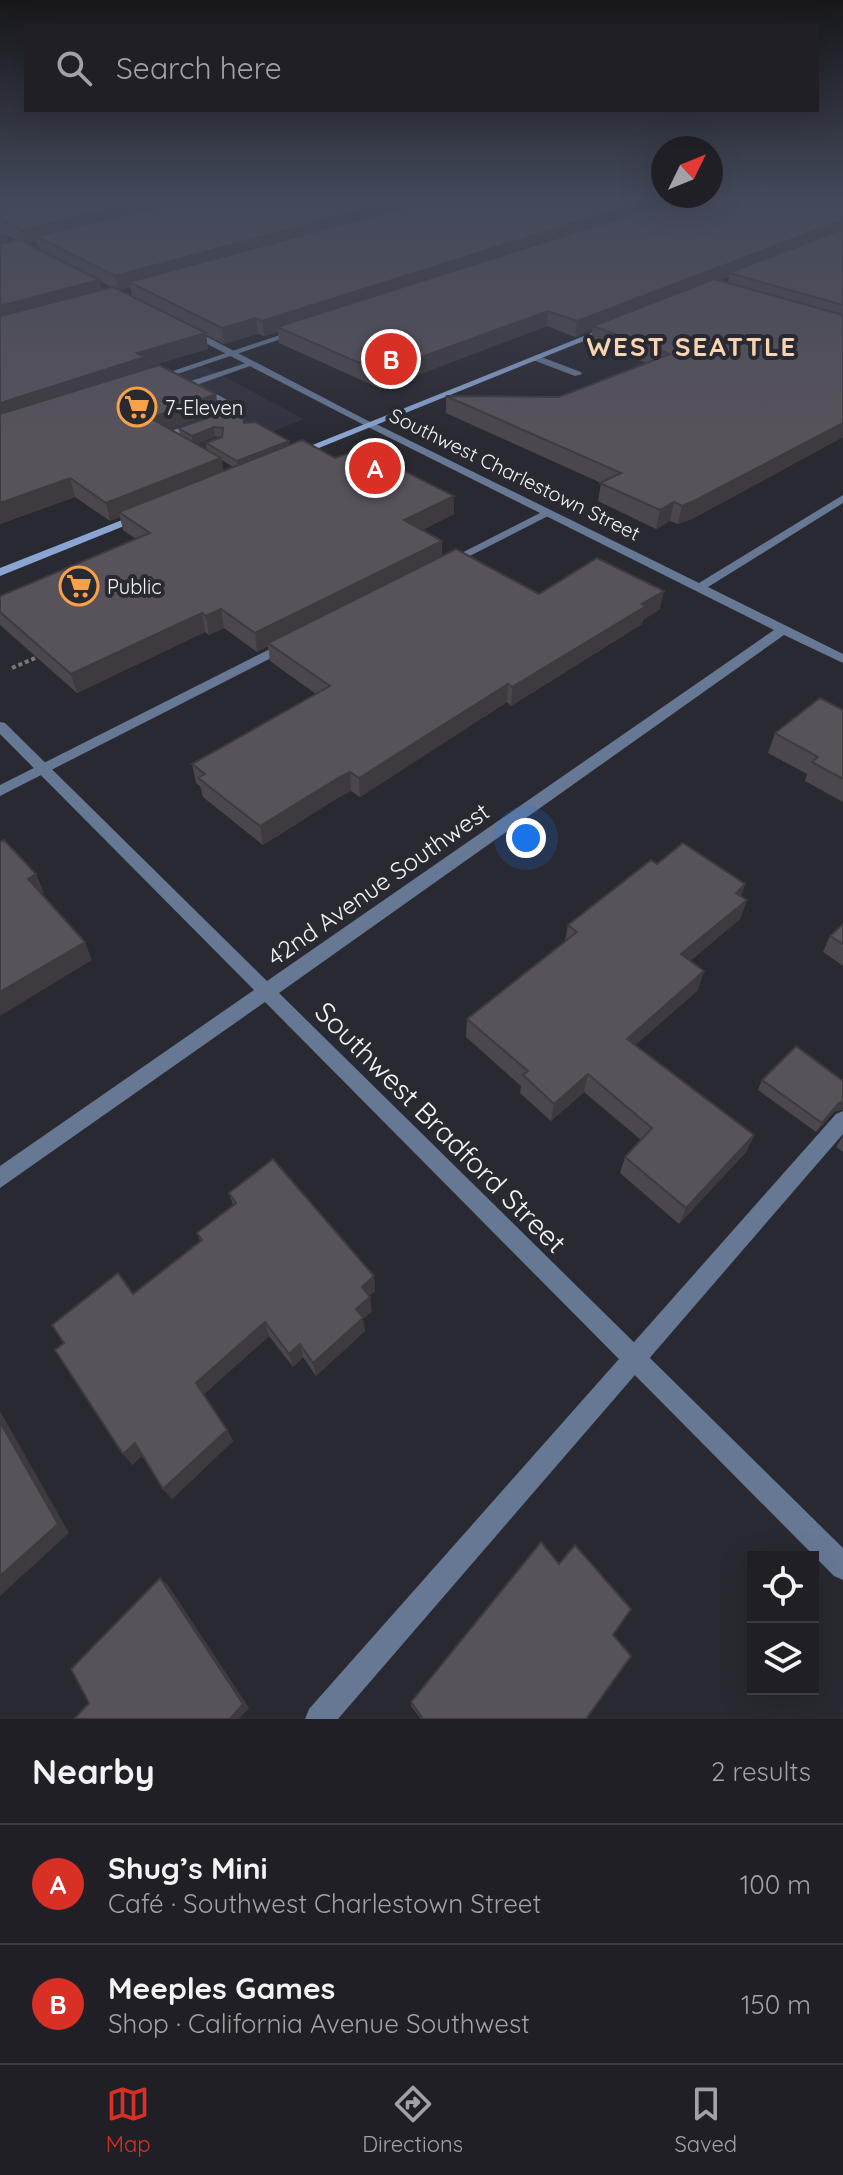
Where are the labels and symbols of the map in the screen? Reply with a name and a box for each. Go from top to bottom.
north arrow [651,136,723,208]
pin: B [365,329,417,389]
district label: WEST SEATTLE [587,330,798,363]
supermarket icon: 7-Eleven [116,386,158,428]
place label: 7-Eleven [165,395,243,420]
street label: Southwest Charlestown Street [386,402,645,546]
pin: A [349,438,401,498]
supermarket icon: Public [58,565,100,607]
place label: Public [107,574,162,599]
street label: 42nd Avenue Southwest [261,796,495,972]
your location [506,818,546,858]
street label: Southwest Bradford Street [308,994,574,1260]

